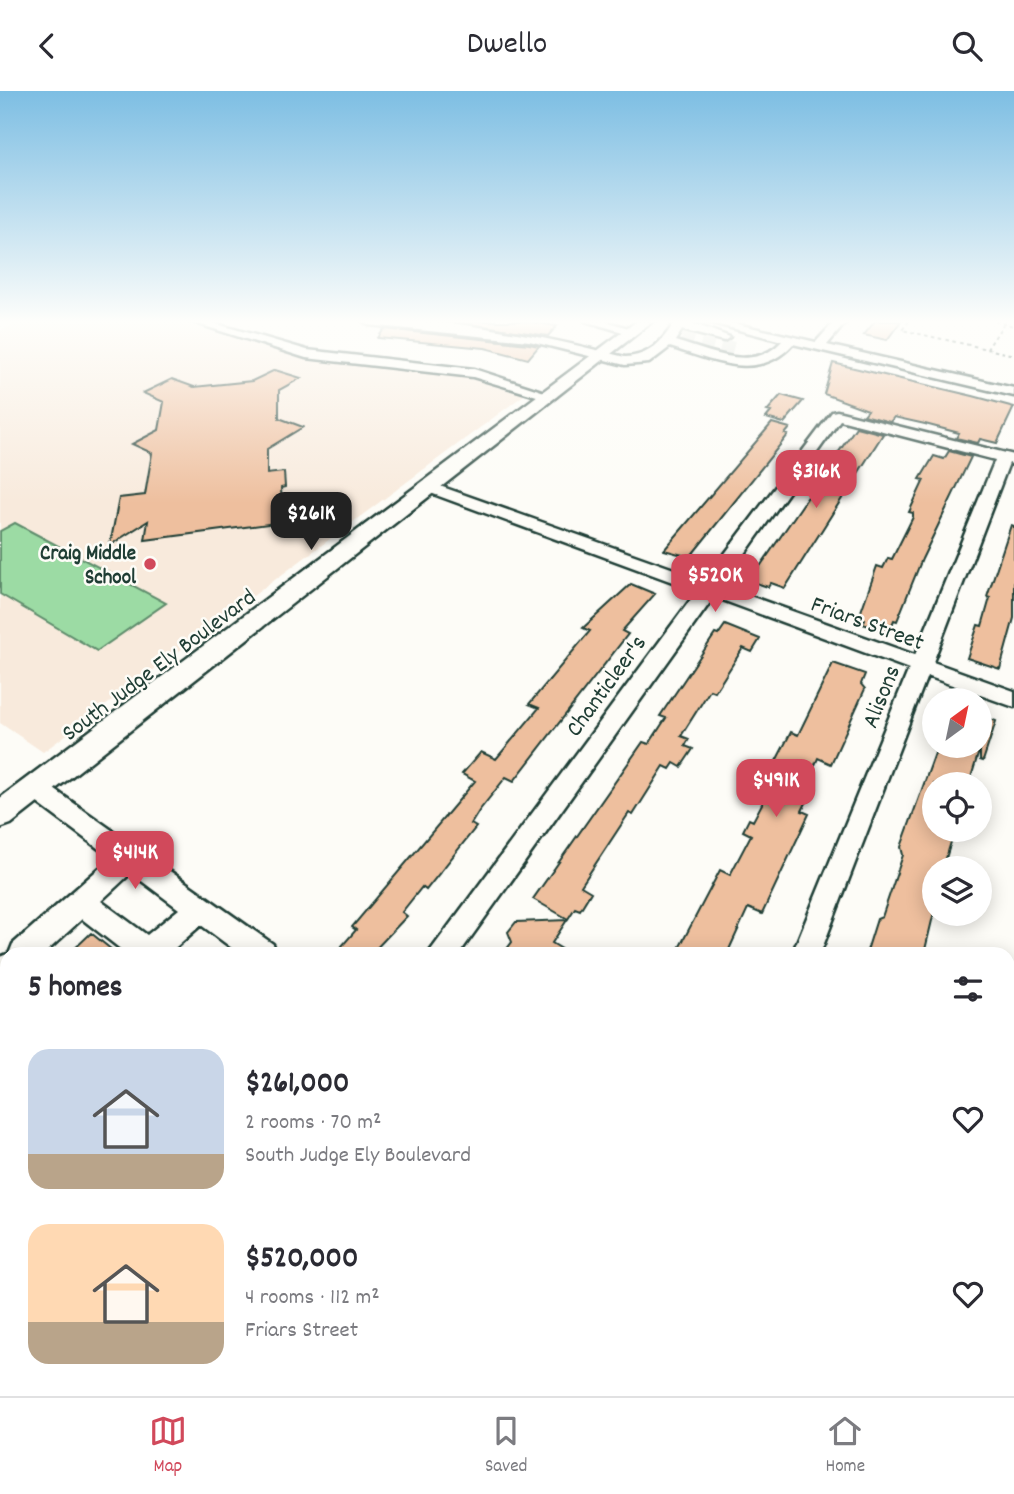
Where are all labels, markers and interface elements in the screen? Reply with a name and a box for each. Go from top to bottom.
text: Dwello [467,23,547,69]
icon: back [28,27,66,65]
icon: search [948,27,986,65]
pin: $316K [767,451,865,510]
text: $316K [792,456,840,489]
pin: $261K [262,493,360,552]
text: $261K [287,498,335,531]
place label: Craig Middle School [40,540,137,594]
pin: $520K [666,554,764,614]
marker: Craig Middle School [142,556,158,572]
text: $520K [687,560,743,593]
street label: South Judge Ely Boulevard [55,582,264,751]
street label: Friars Street [806,589,928,661]
street label: Chanticleer's [559,629,656,745]
street label: Alisons [855,661,911,734]
north arrow [922,688,992,758]
map controls [922,688,992,926]
pin: $491K [727,759,825,819]
text: $491K [752,765,800,798]
button: locate [922,772,992,842]
pin: $414K [86,831,184,891]
text: $414K [112,837,158,870]
button: layers [922,856,992,926]
text: 5 homes [28,968,122,1011]
icon: filters [949,970,987,1008]
text: $261,000 [245,1064,349,1107]
icon: home [84,1077,168,1161]
icon: heart [949,1100,987,1138]
text: 2 rooms · 70 m² [245,1107,381,1140]
text: South Judge Ely Boulevard [245,1140,471,1173]
text: $520,000 [245,1239,358,1282]
icon: home [84,1252,168,1336]
icon: heart [949,1275,987,1313]
text: 4 rooms · 112 m² [245,1282,380,1315]
text: Friars Street [245,1315,358,1348]
tab: Map [149,1412,187,1481]
tab: Saved [485,1412,527,1481]
tab: Home [825,1412,865,1481]

